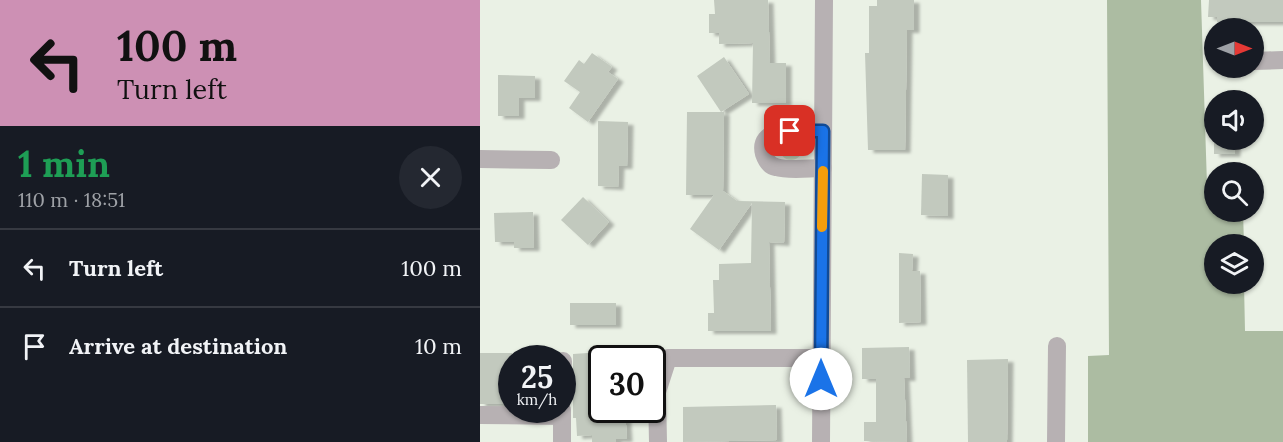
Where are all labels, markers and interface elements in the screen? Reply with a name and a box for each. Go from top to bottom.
north arrow [1204,18,1264,78]
map controls [1204,18,1264,294]
text: 100 m [117,19,237,73]
icon: left [18,24,96,102]
text: Turn left [117,72,227,106]
button: sound [1204,90,1264,150]
pin [764,105,815,156]
icon: arrive [773,114,806,147]
text: 1 min [18,141,110,187]
button: close [399,146,462,209]
button: search [1204,162,1264,222]
text: 110 m · 18:51 [18,187,125,212]
button: layers [1204,234,1264,294]
icon: left [18,252,51,285]
text: Turn left [69,254,163,282]
text: 100 m [401,254,462,282]
icon: arrive [18,330,51,363]
text: Arrive at destination [69,332,287,360]
text: 10 m [415,332,462,360]
speed limit sign: 30 [588,345,666,423]
position arrow [789,347,853,411]
text: 25 [521,358,553,396]
text: km/h [517,390,557,409]

